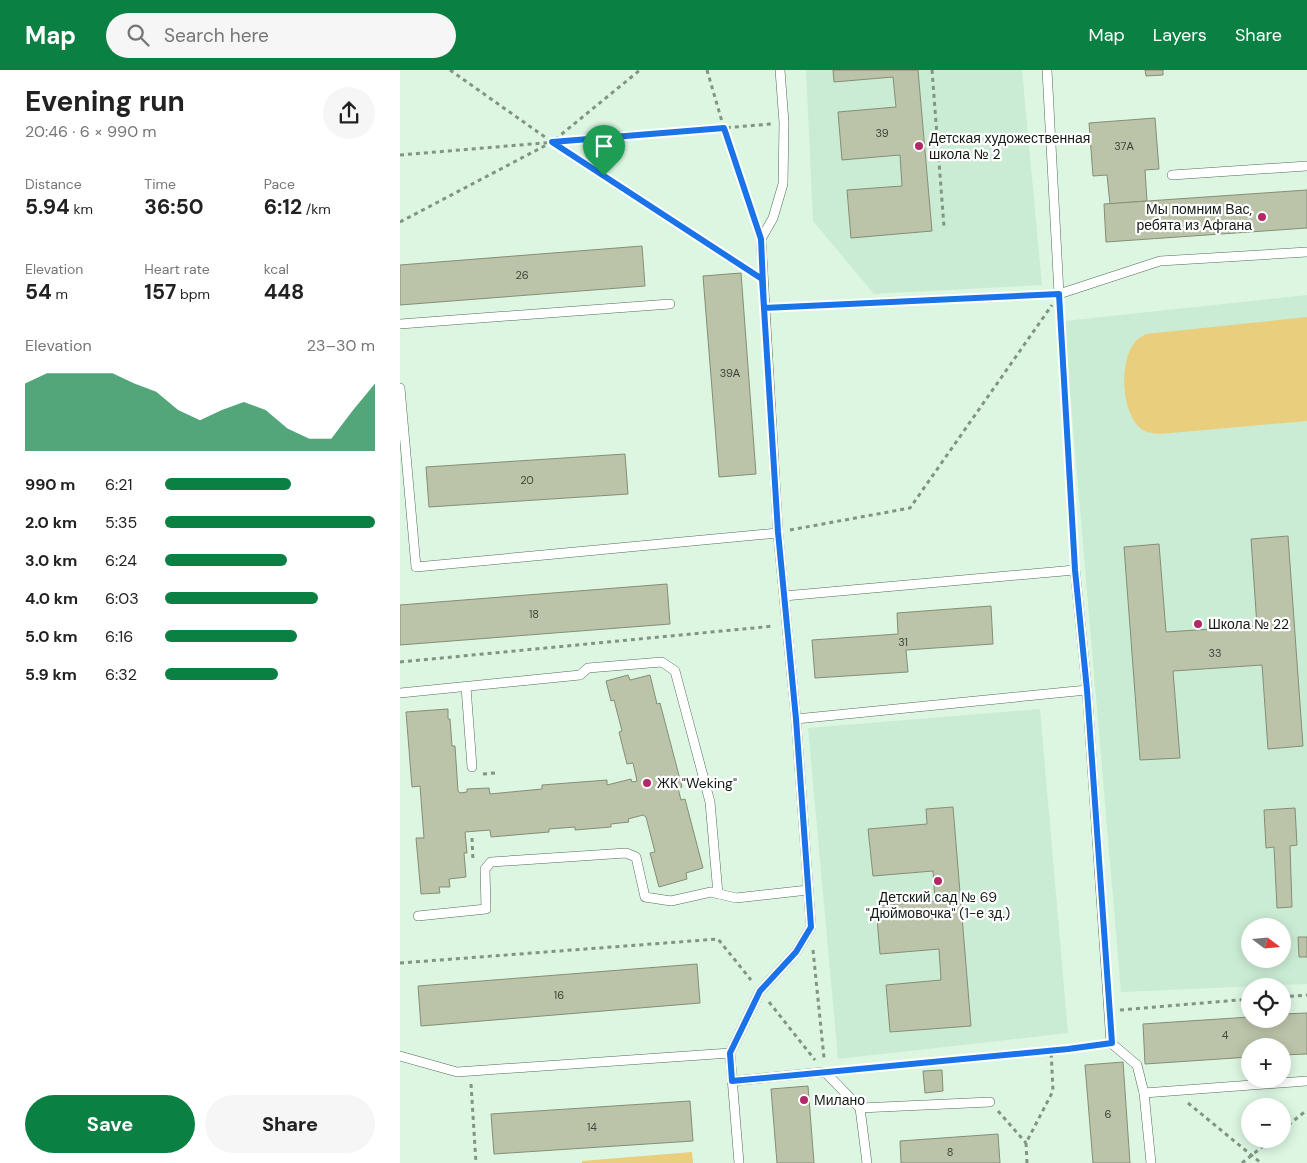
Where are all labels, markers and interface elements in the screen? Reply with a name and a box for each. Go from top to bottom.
search box [106,13,456,58]
text: Map [25,20,76,51]
icon: search [124,21,152,49]
text: Search here [164,23,269,48]
text: Map [1089,23,1125,47]
text: Layers [1153,23,1207,47]
text: Share [1235,23,1282,47]
text: Evening run [25,83,185,120]
button: share [323,87,375,139]
text: 20:46 · 6 × 990 m [25,121,157,142]
pin [583,125,625,176]
house number: 39 [875,126,889,140]
place label: Детская художественная школа № 2 [929,129,1090,163]
icon: arrive [590,132,618,160]
house number: 37А [1114,139,1134,153]
marker: Детская художественная школа № 2 [913,140,925,152]
text: Distance [25,175,82,193]
text: Time [144,175,176,193]
text: Pace [264,175,295,193]
text: 5.94 [25,193,70,221]
text: 36:50 [144,193,204,221]
text: 6:12 [264,193,302,221]
text: km [70,200,93,218]
text: /km [302,200,331,218]
place label: Мы помним Вас, ребята из Афгана [1136,200,1252,234]
marker: Мы помним Вас, ребята из Афгана [1256,211,1268,223]
text: Elevation [25,260,83,278]
text: Heart rate [144,260,210,278]
text: kcal [264,260,289,278]
house number: 26 [515,268,529,282]
text: 54 [25,278,52,306]
text: 157 [144,278,176,306]
text: 448 [264,278,304,306]
text: m [52,285,68,303]
text: bpm [176,285,210,303]
text: Elevation [25,335,92,356]
text: 23–30 m [307,335,375,356]
house number: 39А [720,366,741,380]
house number: 20 [520,473,534,487]
text: 990 m [25,474,75,495]
text: 6:21 [105,474,133,495]
text: 2.0 km [25,512,77,533]
text: 5:35 [105,512,137,533]
text: 3.0 km [25,550,77,571]
text: 6:24 [105,550,137,571]
text: 4.0 km [25,588,78,609]
text: 6:03 [105,588,139,609]
house number: 18 [529,607,539,621]
place label: Школа № 22 [1208,615,1289,633]
marker: Школа № 22 [1192,618,1204,630]
text: 5.0 km [25,626,78,647]
text: 6:16 [105,626,133,647]
house number: 31 [898,635,908,649]
house number: 33 [1208,646,1222,660]
text: 5.9 km [25,664,77,685]
text: 6:32 [105,664,137,685]
place label: ЖК "Weking" [657,774,737,792]
marker: ЖК "Weking" [641,777,653,789]
marker: Детский сад № 69 "Дюймовочка" (1-е зд.) [932,875,944,887]
place label: Детский сад № 69 "Дюймовочка" (1-е зд.) [866,888,1010,922]
north arrow [1241,918,1291,968]
map controls [1241,918,1291,1148]
button: locate [1241,978,1291,1028]
house number: 16 [554,988,564,1002]
house number: 4 [1222,1028,1229,1042]
button: + [1241,1038,1291,1088]
place label: Милано [814,1091,865,1109]
marker: Милано [798,1094,810,1106]
button: Save [25,1095,195,1153]
button: Share [205,1095,375,1153]
button: − [1241,1098,1291,1148]
house number: 6 [1105,1107,1112,1121]
house number: 14 [587,1120,597,1134]
house number: 8 [947,1145,953,1159]

